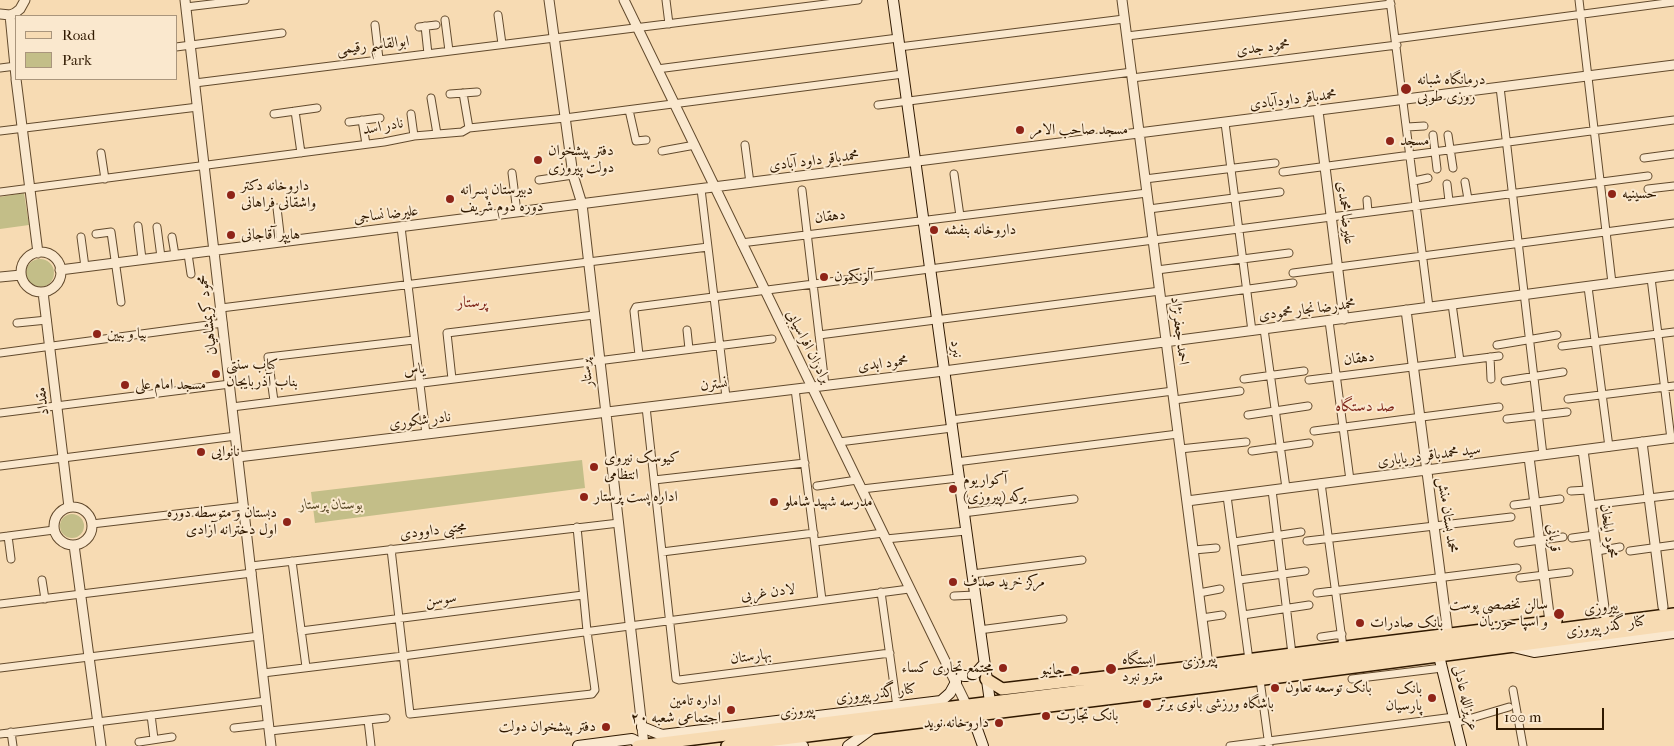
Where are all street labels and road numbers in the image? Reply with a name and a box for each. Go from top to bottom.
street label: ابوالقاسم رقیمی [336,33,410,59]
street label: محمود جدی [1235,36,1291,60]
street label: محمدباقر داودآبادی [1248,86,1338,114]
street label: نادر اسد [361,115,405,139]
street label: محمدباقر داود آبادی [768,147,860,175]
street label: علیرضا محمدی [1332,180,1358,246]
street label: علیرضا نساجی [353,202,419,228]
street label: دهقان [813,206,847,228]
street label: محمود کریمشاهیان [194,274,222,356]
street label: محمدرضا نجار محمودی [1257,295,1357,325]
street label: احمد جعفرنژاد [1166,296,1192,366]
street label: برادران افراسیابی [782,307,834,387]
street label: نبرد [946,339,966,359]
street label: دهقان [1342,348,1376,370]
street label: محمود ابدی [857,352,909,376]
street label: پرستار [576,358,598,388]
street label: یاس [402,360,426,380]
street label: نسترن [699,374,729,396]
street label: مقداد [32,386,54,416]
street label: نادر شکوری [388,408,452,434]
street label: سید محمدباقر دریاباری [1376,441,1482,471]
street label: محمد بستان منش [1433,476,1461,554]
street label: محمود ایلخان [1595,502,1621,560]
street label: مجتبی داوودی [399,518,467,544]
street label: قربانی [1542,523,1564,553]
street label: لادن غربی [740,581,796,605]
street label: سوسن [424,589,458,611]
street label: پیروزی [1583,597,1619,619]
street label: کنار گذر پیروزی [1565,612,1647,642]
street label: بهارستان [729,646,773,668]
street label: پیروزی [1181,650,1217,672]
street label: عزیزالله عادلی [1448,663,1482,733]
street label: کنار گذر پیروزی [835,680,917,708]
street label: پیروزی [779,701,815,723]

